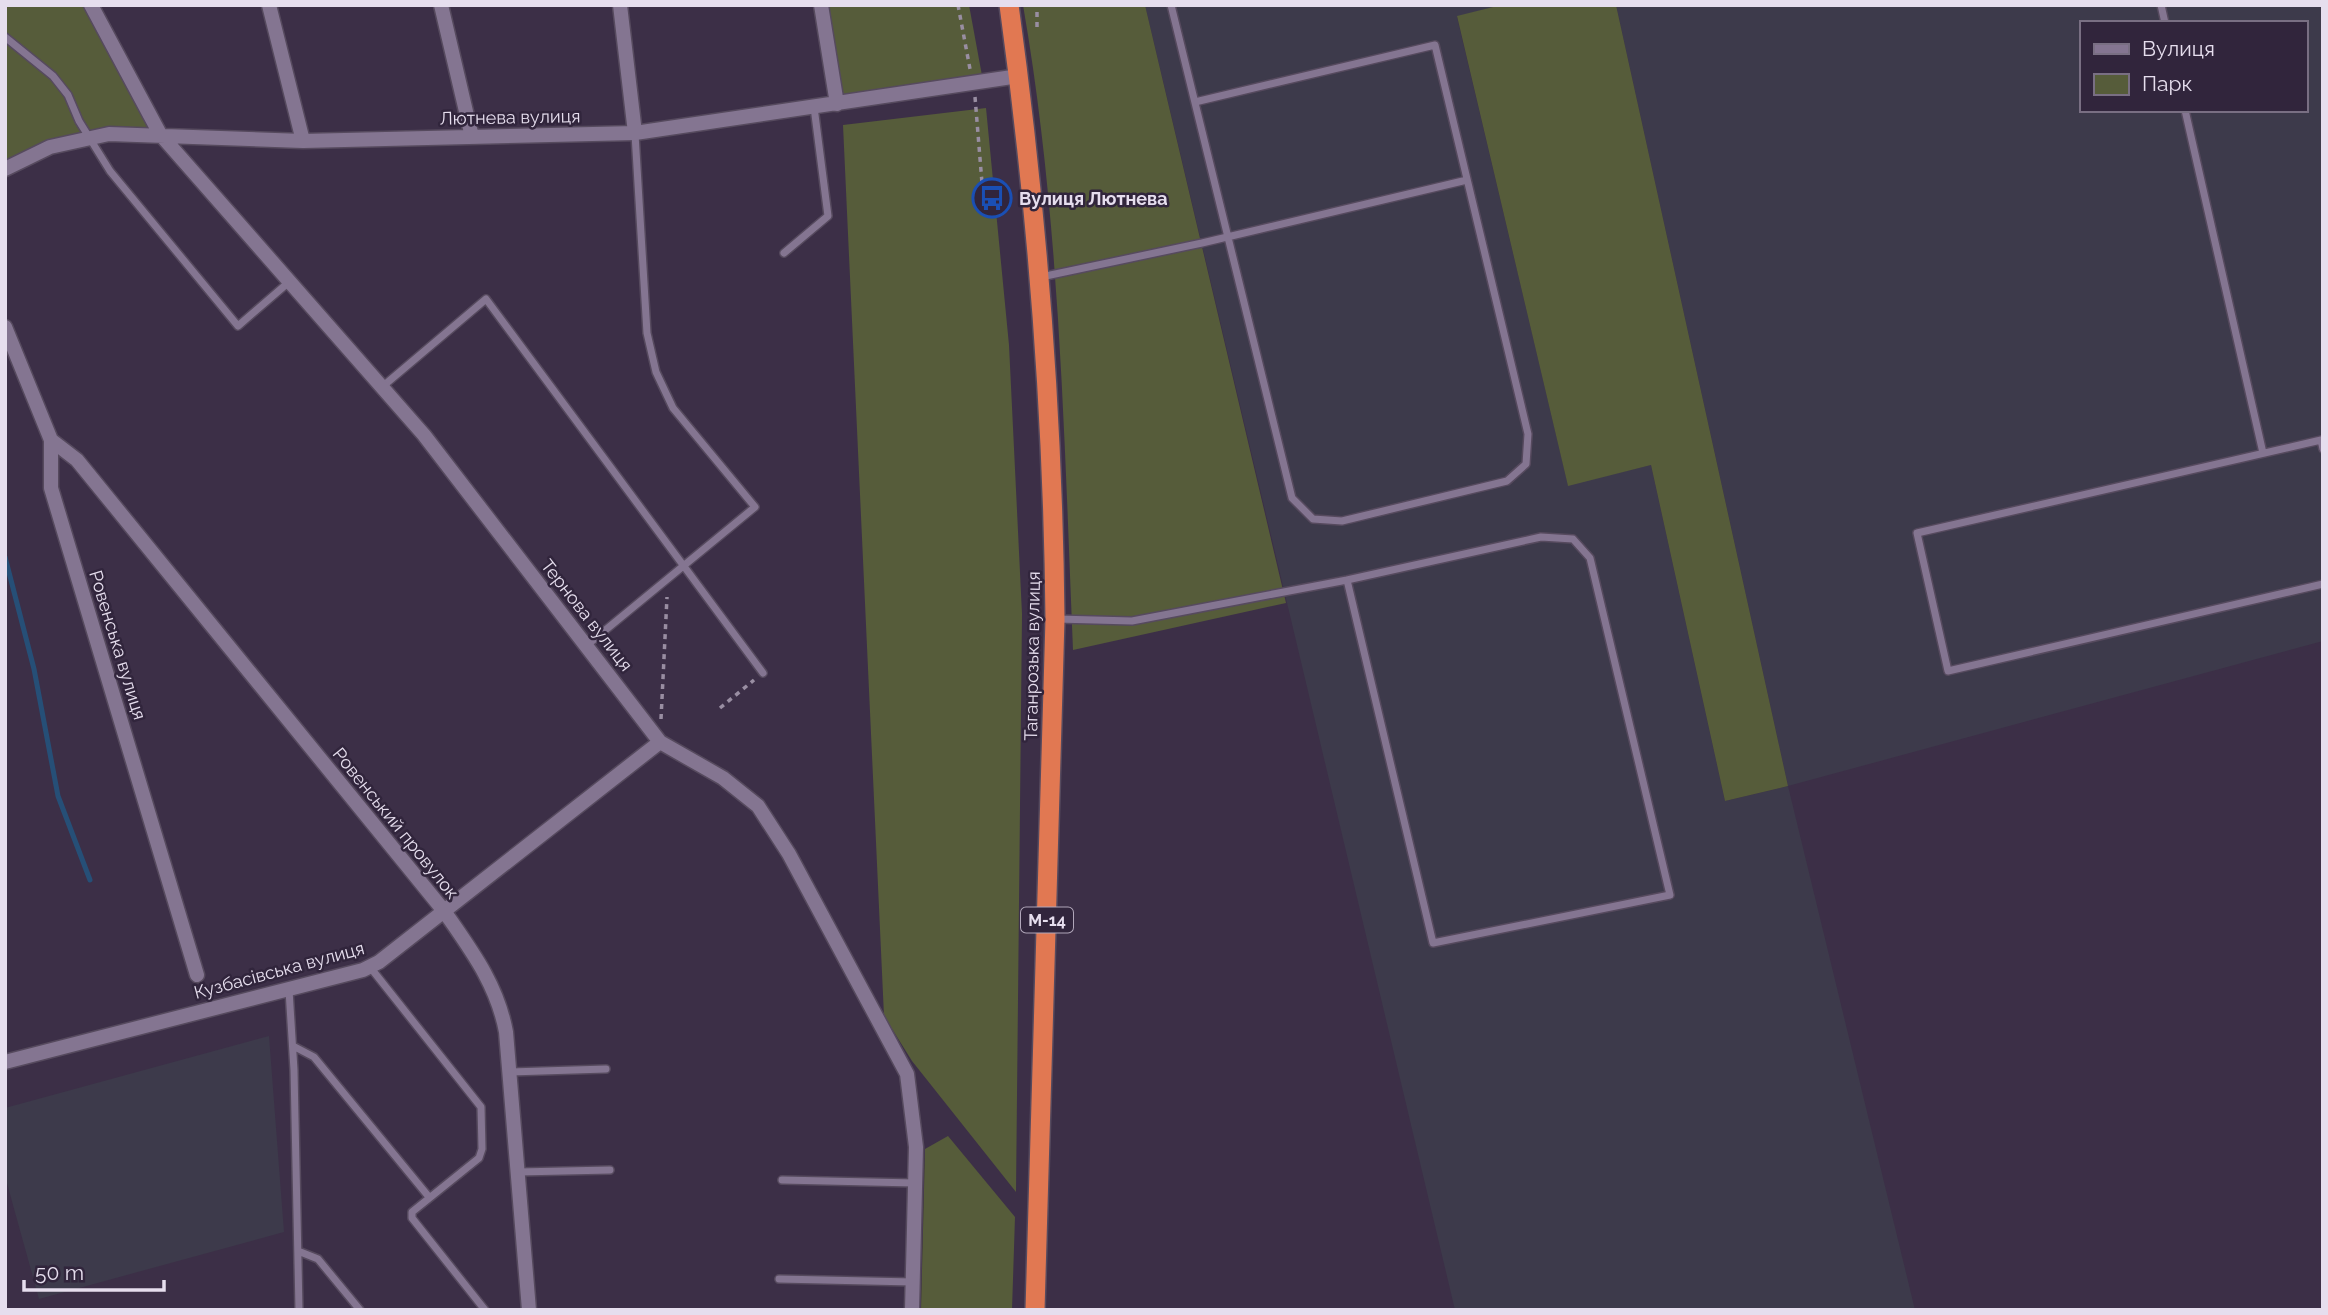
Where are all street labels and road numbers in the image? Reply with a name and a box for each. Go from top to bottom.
street label: Лютнева вулиця [439,105,581,129]
street label: Тернова вулиця [537,555,637,675]
street label: Ровенська вулиця [85,568,151,722]
street label: Таганрозька вулиця [1020,571,1044,741]
street label: Ровенський провулок [329,743,463,903]
road number: М-14 [1021,908,1073,932]
street label: Кузбасівська вулиця [192,937,366,1003]

